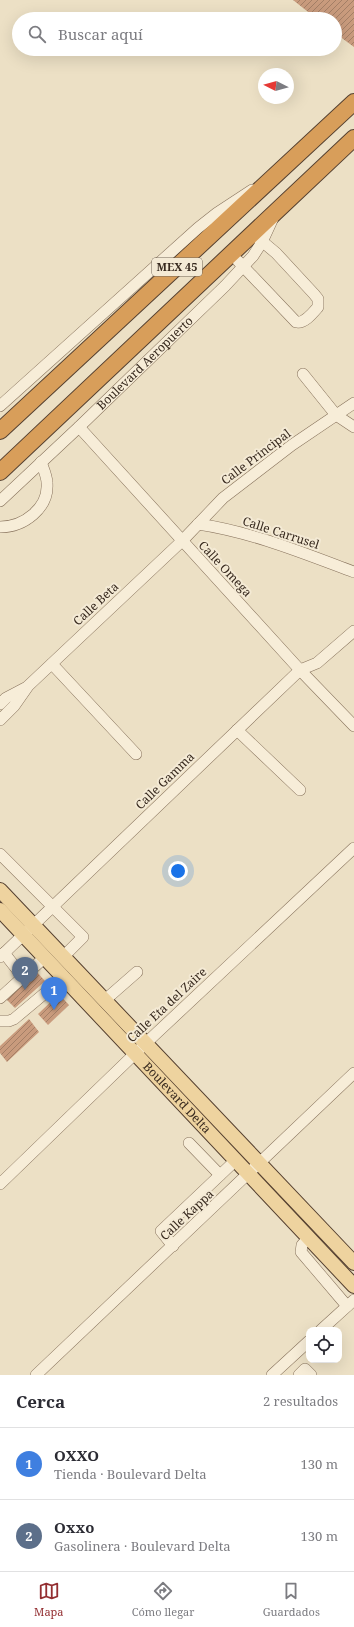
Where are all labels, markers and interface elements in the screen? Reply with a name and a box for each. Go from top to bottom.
search box [12,12,342,56]
icon: search [26,23,48,45]
text: Buscar aquí [58,24,143,44]
north arrow [258,68,294,104]
road number: MEX 45 [152,258,202,276]
street label: Boulevard Aeropuerto [93,312,197,413]
street label: Calle Principal [217,425,294,488]
street label: Calle Carrusel [241,512,322,553]
street label: Calle Omega [195,537,256,601]
street label: Calle Beta [69,578,122,629]
street label: Calle Gamma [131,748,198,813]
your location [168,861,188,881]
pin: 2 [12,957,38,990]
street label: Calle Eta del Zaire [123,963,210,1046]
pin: 1 [41,977,67,1010]
street label: Boulevard Delta [139,1058,215,1137]
street label: Calle Kappa [156,1185,217,1244]
map controls [306,1327,342,1363]
button: locate [306,1327,342,1363]
text: Cerca [16,1390,65,1413]
text: 2 resultados [263,1392,338,1410]
text: OXXO [54,1445,99,1465]
text: 1 [25,1455,33,1473]
text: 130 m [301,1455,338,1473]
text: Tienda · Boulevard Delta [54,1465,207,1483]
text: Oxxo [54,1517,94,1537]
text: 2 [25,1527,33,1545]
text: 130 m [301,1527,338,1545]
text: Gasolinera · Boulevard Delta [54,1537,231,1555]
tab: Mapa [34,1580,64,1619]
tab: Cómo llegar [132,1580,194,1619]
tab: Guardados [263,1580,320,1619]

